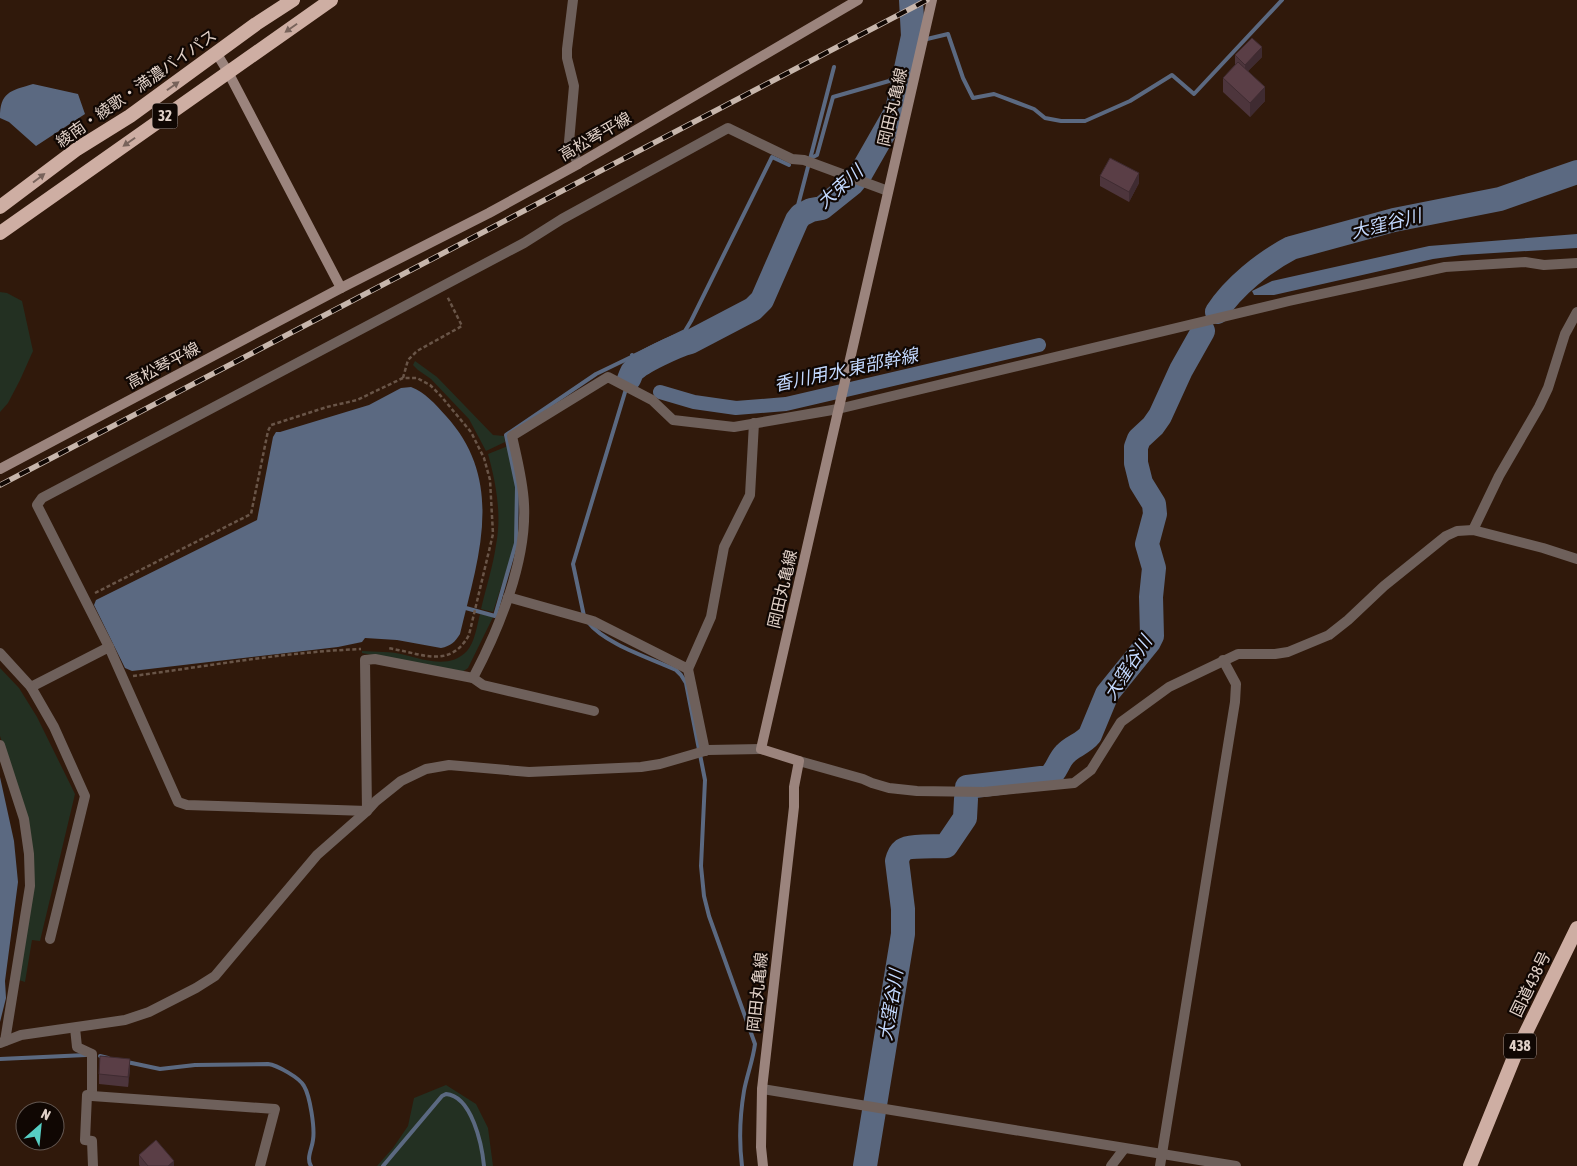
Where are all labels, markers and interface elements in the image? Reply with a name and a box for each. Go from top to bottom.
one-way arrow [284,23,298,33]
street label: 綾南・綾歌・満濃バイパス [52,26,220,150]
street label: 岡田丸亀線 [874,66,910,148]
one-way arrow [166,81,179,91]
road number: 32 [152,104,178,128]
street label: 高松琴平線 [556,108,634,164]
one-way arrow [123,137,136,147]
water label: 大束川 [813,159,868,212]
one-way arrow [32,173,46,183]
water label: 大窪谷川 [1348,204,1425,242]
street label: 高松琴平線 [123,338,203,392]
water label: 香川用水 東部幹線 [772,344,922,395]
street label: 岡田丸亀線 [764,548,800,630]
water label: 大窪谷川 [1099,630,1157,704]
street label: 国道438号 [1506,948,1554,1020]
street label: 岡田丸亀線 [744,951,770,1033]
water label: 大窪谷川 [875,966,907,1042]
road number: 438 [1504,1034,1536,1058]
north arrow [15,1101,65,1151]
text: N [39,1105,53,1123]

